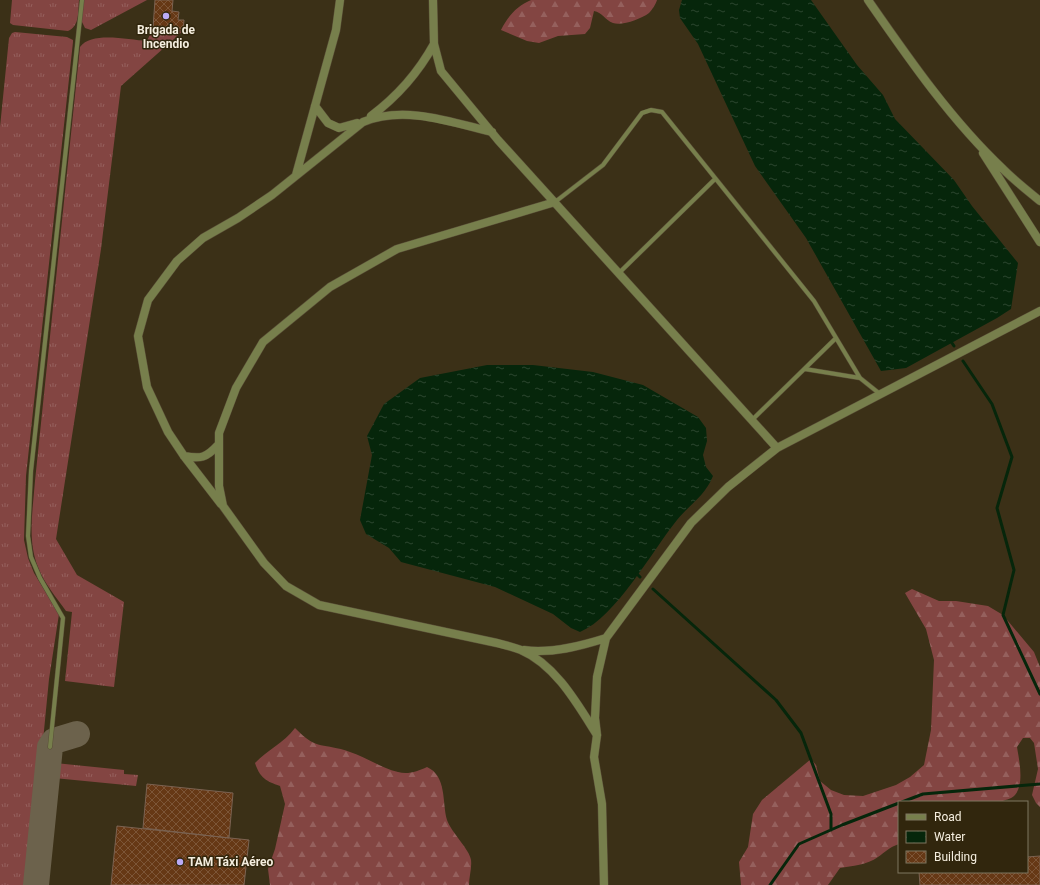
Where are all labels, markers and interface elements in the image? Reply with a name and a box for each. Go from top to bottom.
marker: Brigada de Incendio [161,11,171,21]
place label: Brigada de Incendio [137,23,195,51]
legend [898,801,1028,873]
text: Road [934,810,962,824]
text: Water [934,830,965,844]
text: Building [934,850,977,864]
place label: TAM Táxi Aéreo [188,855,274,869]
marker: TAM Táxi Aéreo [175,857,185,867]

